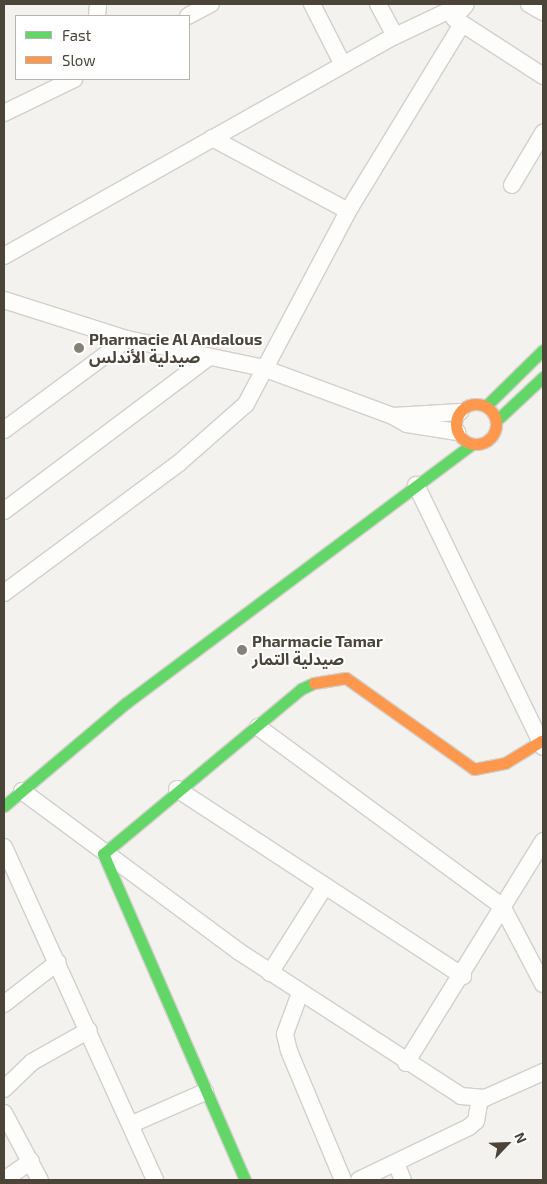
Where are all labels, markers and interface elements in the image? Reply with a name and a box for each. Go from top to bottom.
legend [15,15,190,80]
text: Fast [62,26,91,44]
text: Slow [62,51,96,69]
place label: Pharmacie Al Andalous صيدلية الأندلس [89,329,263,367]
marker: Pharmacie Al Andalous صيدلية الأندلس [73,342,85,354]
place label: Pharmacie Tamar صيدلية التمار [252,631,383,669]
marker: Pharmacie Tamar صيدلية التمار [236,644,248,656]
north arrow [482,1119,532,1169]
text: N [511,1130,531,1146]

